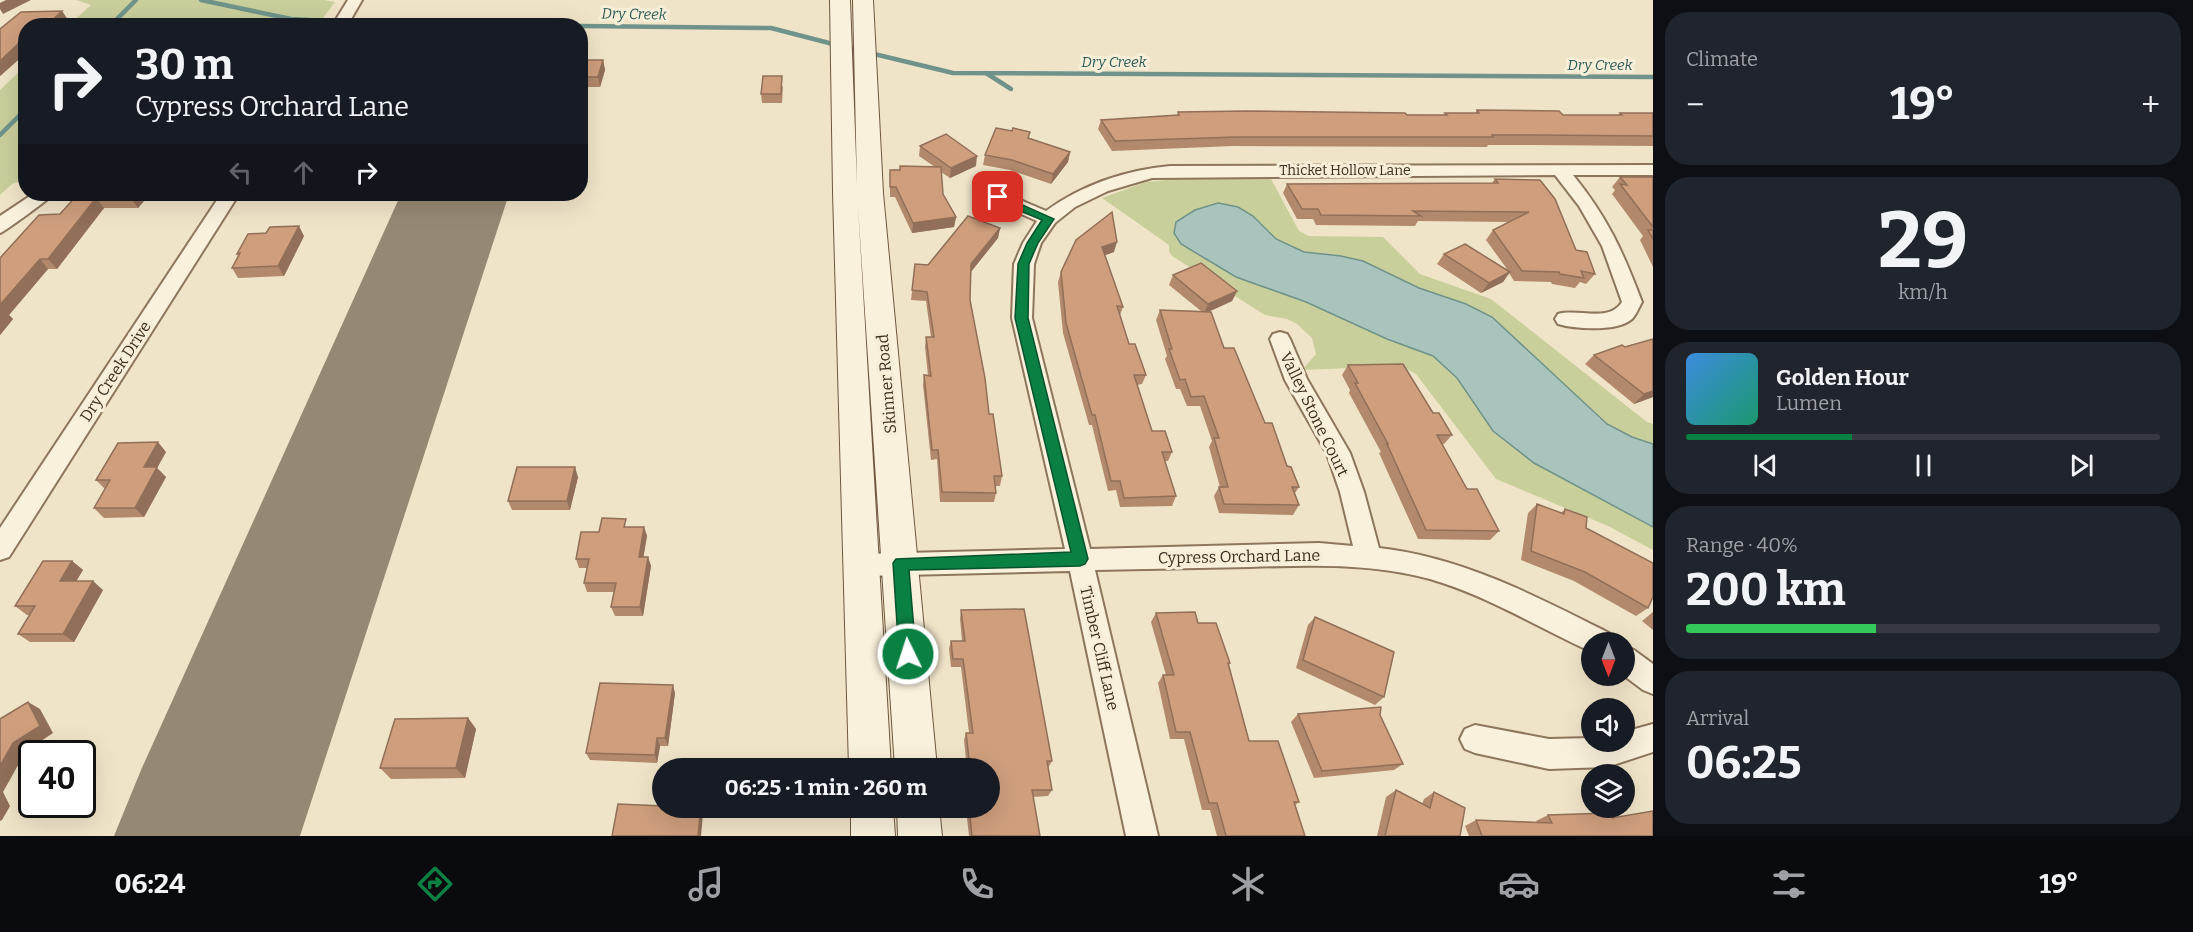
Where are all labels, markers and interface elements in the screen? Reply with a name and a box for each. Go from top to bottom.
water label: Dry Creek [601,4,668,24]
text: 30 m [135,40,234,90]
icon: right [36,42,114,120]
text: Climate [1686,47,1758,71]
water label: Dry Creek [1081,53,1148,71]
water label: Dry Creek [1567,56,1634,74]
text: 19° [1890,77,1955,131]
text: − [1686,85,1704,125]
text: + [2141,85,2160,125]
text: Cypress Orchard Lane [135,91,409,123]
icon: left [224,156,257,189]
icon: ahead [287,156,320,189]
icon: right [350,156,383,189]
street label: Thicket Hollow Lane [1279,162,1411,179]
pin [972,171,1023,222]
icon: arrive [981,180,1014,213]
text: 29 [1878,194,1968,288]
text: km/h [1898,280,1948,304]
street label: Dry Creek Drive [76,317,155,425]
street label: Skinner Road [873,333,900,435]
street label: Valley Stone Court [1276,349,1353,480]
text: Golden Hour [1776,364,1909,391]
text: Lumen [1776,391,1842,415]
icon: previous [1749,449,1782,482]
icon: pause [1907,449,1940,482]
icon: next [2065,449,2098,482]
text: Range · 40% [1686,533,1798,557]
street label: Cypress Orchard Lane [1158,546,1320,567]
text: 200 km [1686,563,1846,617]
street label: Timber Cliff Lane [1076,584,1123,712]
position arrow [876,622,940,686]
north arrow [1581,632,1635,686]
map controls [1581,632,1635,818]
button: sound [1581,698,1635,752]
text: Arrival [1686,706,1749,730]
text: 06:25 [1686,736,1802,790]
speed limit sign: 40 [18,740,96,818]
button: layers [1581,764,1635,818]
text: 06:25 · 1 min · 260 m [725,774,927,801]
icon: directions [414,863,456,905]
icon: music [685,863,727,905]
icon: phone [956,863,998,905]
icon: climate [1227,863,1269,905]
icon: car [1498,863,1540,905]
icon: filters [1768,863,1810,905]
text: 06:24 [114,868,185,900]
text: 19° [2039,868,2079,900]

